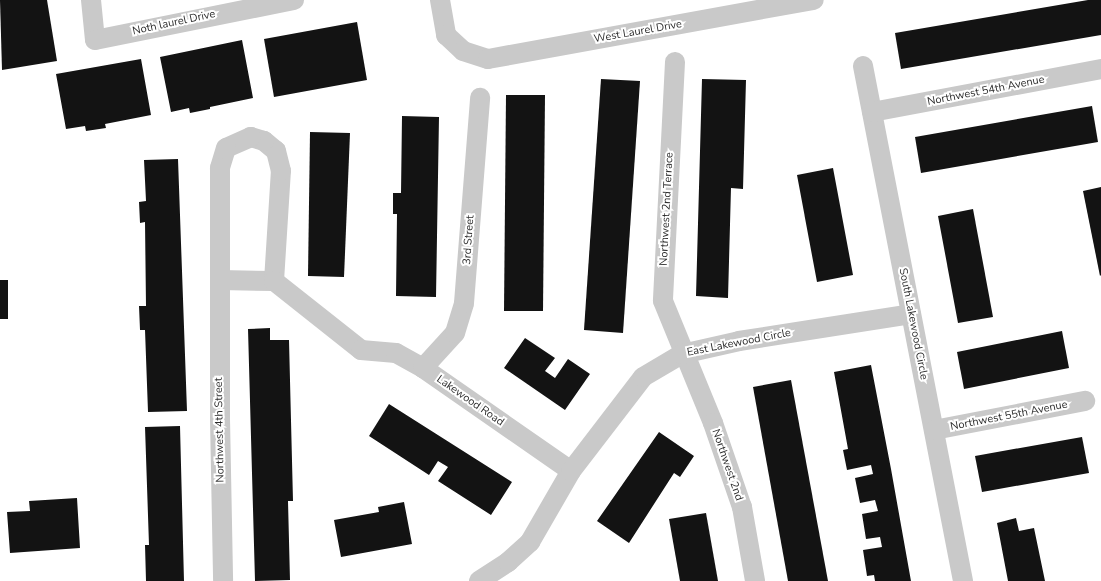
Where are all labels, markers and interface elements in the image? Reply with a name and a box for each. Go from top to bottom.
street label: Noth laurel Drive [131,8,217,38]
street label: West Laurel Drive [593,18,683,46]
street label: Northwest 54th Avenue [926,73,1046,109]
street label: Northwest 2nd Terrace [657,152,677,266]
street label: 3rd Street [461,215,477,265]
street label: South Lakewood Circle [896,267,930,381]
street label: East Lakewood Circle [686,326,792,360]
street label: Lakewood Road [434,373,506,429]
street label: Northwest 4th Street [212,377,228,483]
street label: Northwest 55th Avenue [949,398,1069,434]
street label: Northwest 2nd [709,428,745,502]

